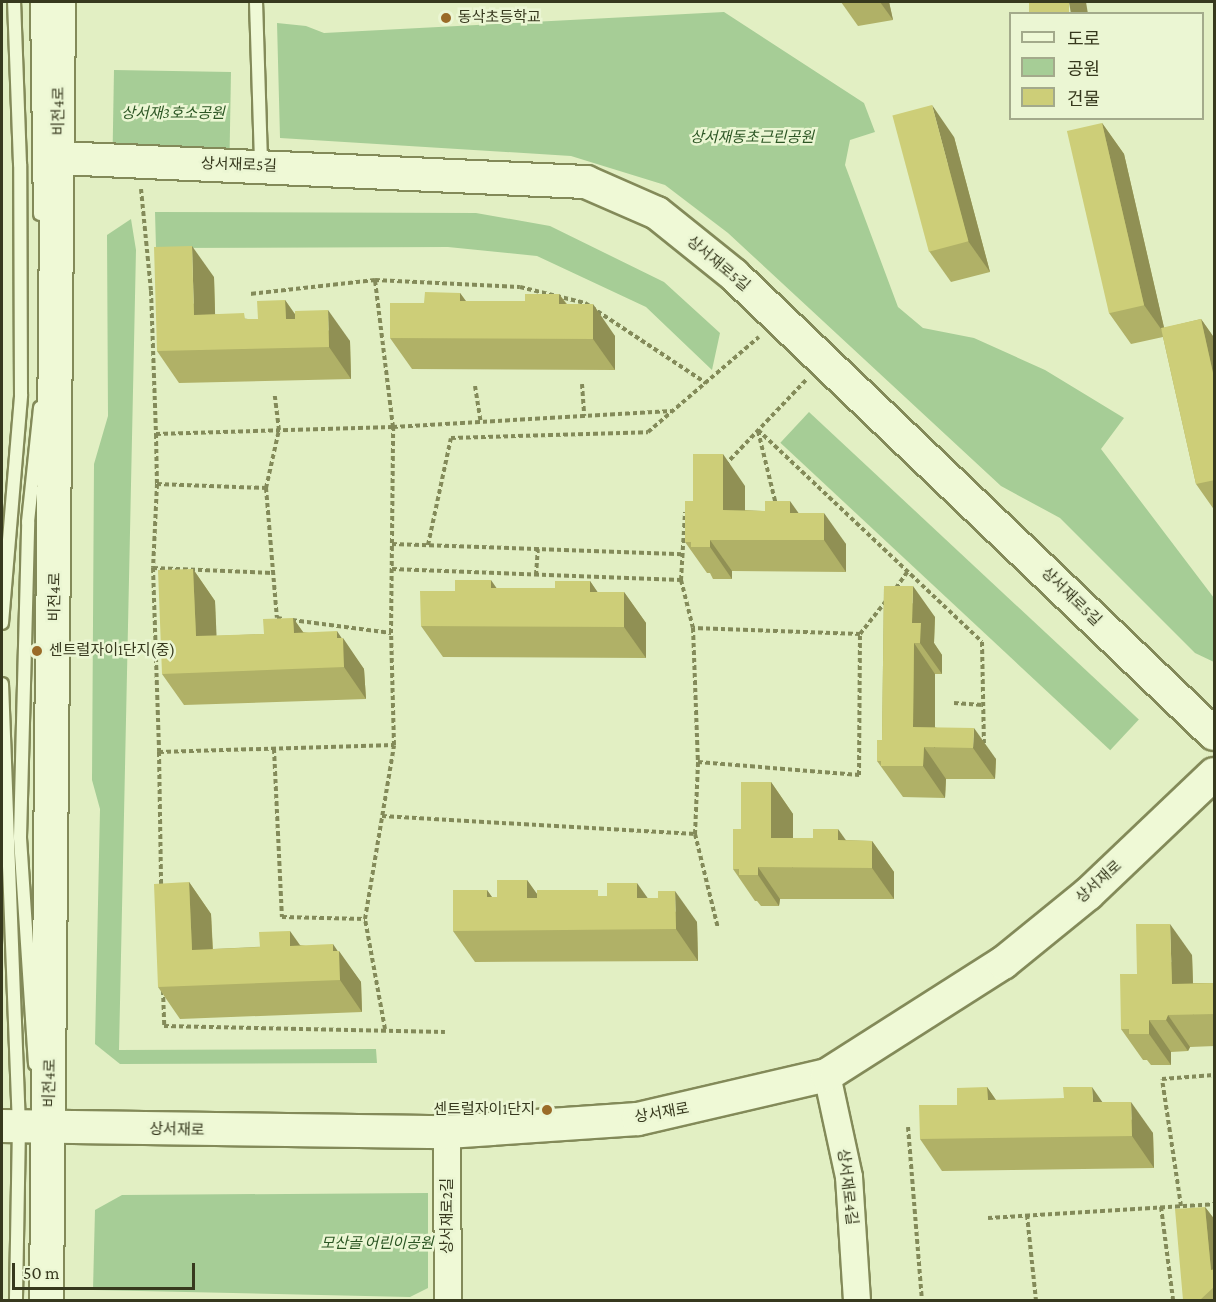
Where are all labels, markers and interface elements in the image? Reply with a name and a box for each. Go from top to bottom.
place label: 동삭초등학교 [458,9,541,27]
marker: 동삭초등학교 [439,11,453,25]
legend [1009,12,1204,120]
text: 도로 [1067,29,1100,49]
text: 공원 [1067,59,1100,79]
street label: 비전4로 [50,86,68,136]
text: 건물 [1067,89,1100,109]
park label: 상서재3호소공원 [121,105,225,123]
park label: 상서재동초근린공원 [690,129,814,147]
street label: 상서재로5길 [201,155,277,175]
street label: 상서재로5길 [683,233,753,295]
street label: 상서재로5길 [1037,564,1105,630]
street label: 비전4로 [46,572,64,622]
place label: 센트럴자이1단지(중) [49,642,175,660]
marker: 센트럴자이1단지(중) [30,644,44,658]
street label: 상서재로 [1072,857,1126,907]
street label: 비전4로 [41,1058,59,1108]
street label: 상서재로 [633,1099,691,1127]
place label: 센트럴자이1단지 [433,1101,535,1119]
marker: 센트럴자이1단지 [540,1103,554,1117]
street label: 상서재로 [149,1121,205,1139]
street label: 상서재로4길 [833,1148,861,1226]
street label: 상서재로2길 [439,1178,457,1254]
park label: 모산골 어린이공원 [320,1235,434,1253]
scale bar [15,1251,198,1289]
text: 50 m [23,1263,60,1283]

